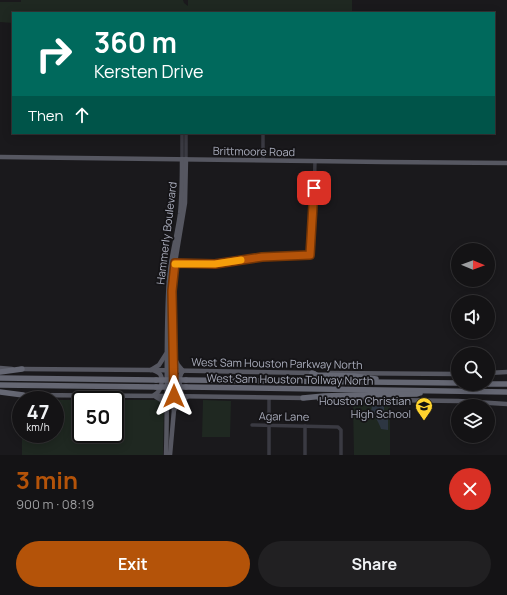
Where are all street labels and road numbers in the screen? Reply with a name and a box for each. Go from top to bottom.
street label: Brittmoore Road [213,143,295,159]
street label: Hammerly Boulevard [152,181,180,285]
street label: West Sam Houston Parkway North [191,354,363,372]
street label: West Sam Houston Tollway North [206,370,374,388]
street label: Agar Lane [259,408,310,424]

